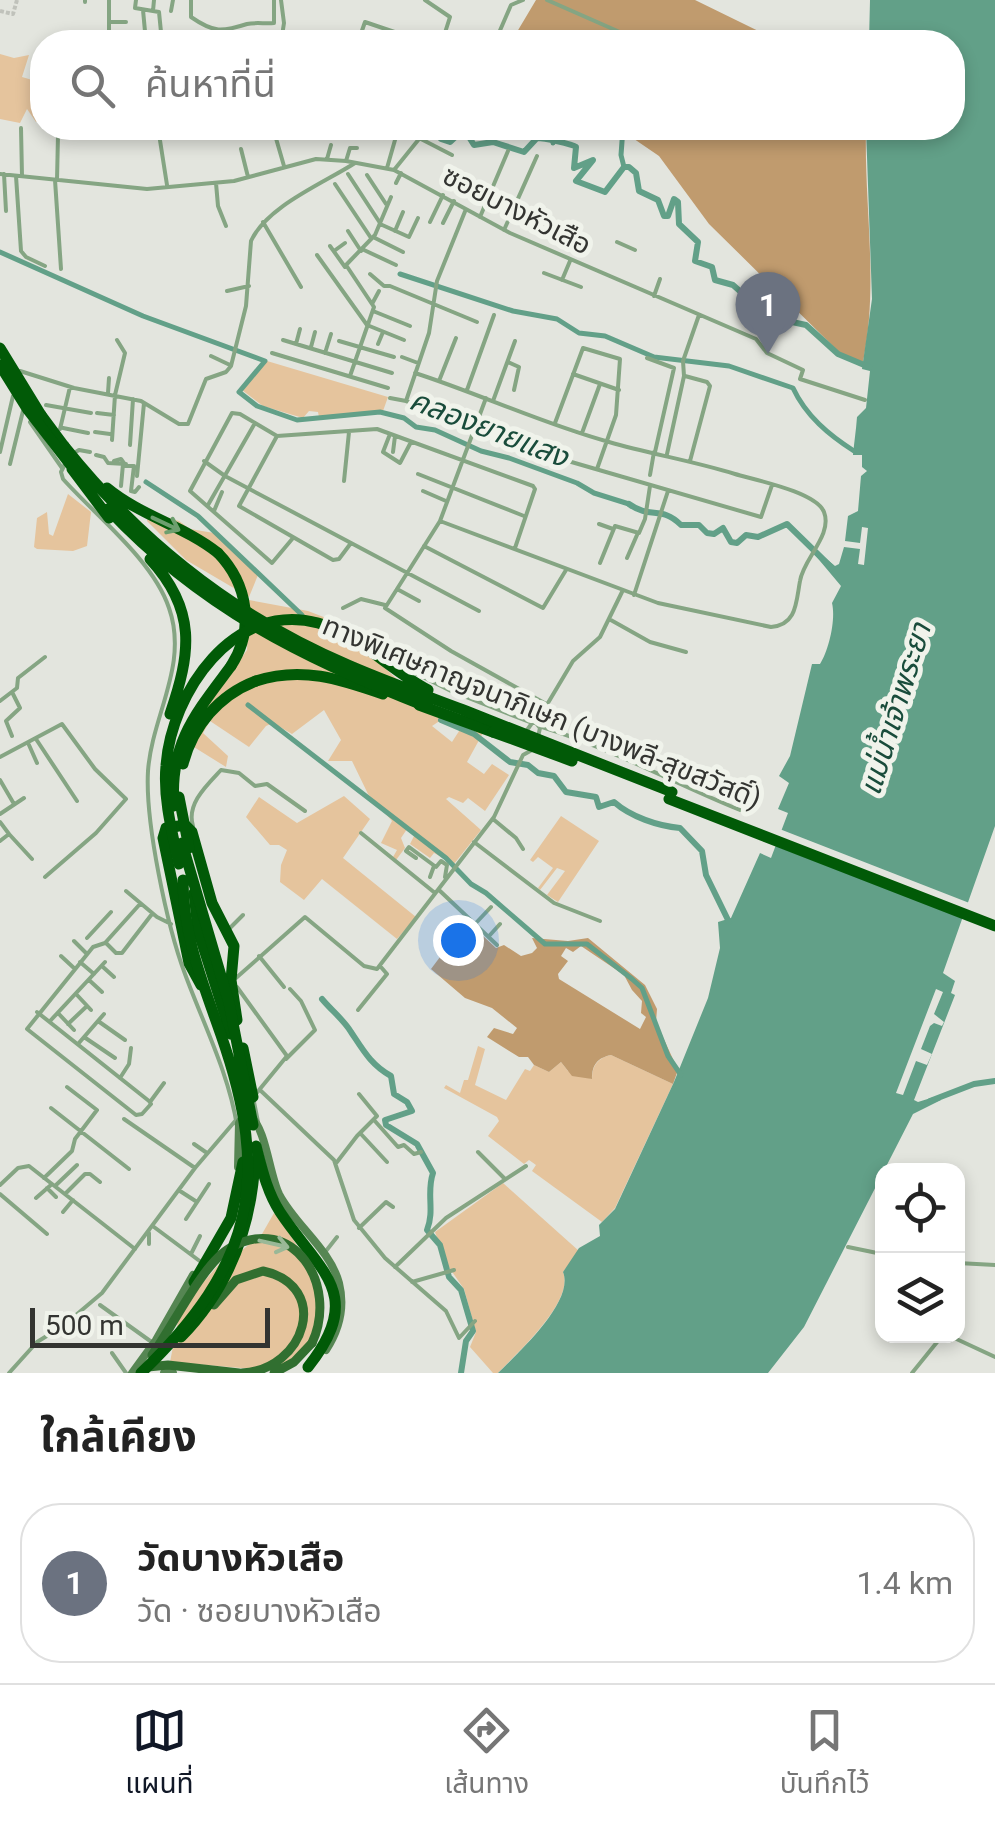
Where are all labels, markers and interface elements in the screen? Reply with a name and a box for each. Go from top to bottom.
search box [30,30,965,140]
icon: search [65,58,120,113]
text: ค้นหาที่นี่ [145,62,276,106]
street label: ซอยบางหัวเสือ [437,159,597,261]
pin: 1 [736,272,800,354]
water label: คลองยายแสง [405,382,575,475]
one-way arrow [151,516,181,535]
street label: ทางพิเศษกาญจนาภิเษก (บางพลี-สุขสวัสดิ์) [318,609,766,815]
water label: แม่น้ำเจ้าพระยา [849,616,938,799]
your location [433,915,484,966]
map controls [875,1163,965,1343]
button: locate [875,1163,965,1253]
one-way arrow [258,1236,290,1254]
button: layers [875,1253,965,1343]
scale bar [30,1303,270,1348]
text: 500 m [45,1309,124,1342]
text: ใกล้เคียง [40,1412,197,1461]
text: วัดบางหัวเสือ [137,1536,344,1580]
text: 1 [65,1564,84,1602]
text: 1.4 km [856,1564,953,1602]
text: วัด · ซอยบางหัวเสือ [137,1592,382,1630]
tab: แผนที่ [125,1703,194,1806]
tab: เส้นทาง [444,1703,529,1806]
tab: บันทึกไว้ [780,1703,870,1806]

